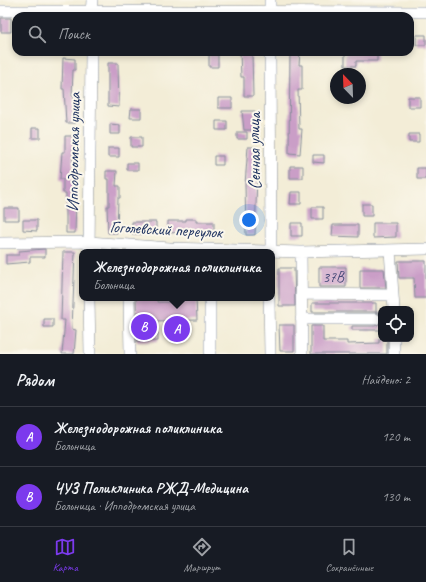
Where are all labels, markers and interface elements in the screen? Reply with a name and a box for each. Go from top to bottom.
search box [12,12,414,56]
icon: search [26,23,48,45]
text: Поиск [58,25,90,44]
north arrow [330,68,366,104]
street label: Ипподромская улица [62,91,85,212]
street label: Сенная улица [244,110,265,189]
your location [239,210,259,230]
street label: Гоголевский переулок [109,216,224,243]
popup [79,249,275,301]
text: Железнодорожная поликлиника [93,258,261,277]
house number: 37В [322,268,345,287]
text: Больница [93,277,134,293]
map controls [378,306,414,342]
button: locate [378,306,414,342]
pin: B [131,312,157,342]
pin: A [164,314,190,344]
text: Рядом [16,370,54,391]
text: Найдено: 2 [362,372,410,388]
text: Железнодорожная поликлиника [54,419,221,438]
text: A [26,429,32,445]
text: 120 m [382,429,410,445]
text: Больница [54,438,95,454]
text: ЧУЗ Поликлиника РЖД-Медицина [54,479,248,498]
text: B [26,489,32,505]
text: 130 m [382,489,410,505]
text: Больница · Ипподромская улица [54,498,195,514]
tab: Карта [53,536,78,574]
tab: Маршрут [184,536,220,574]
tab: Сохранённые [325,536,373,574]

